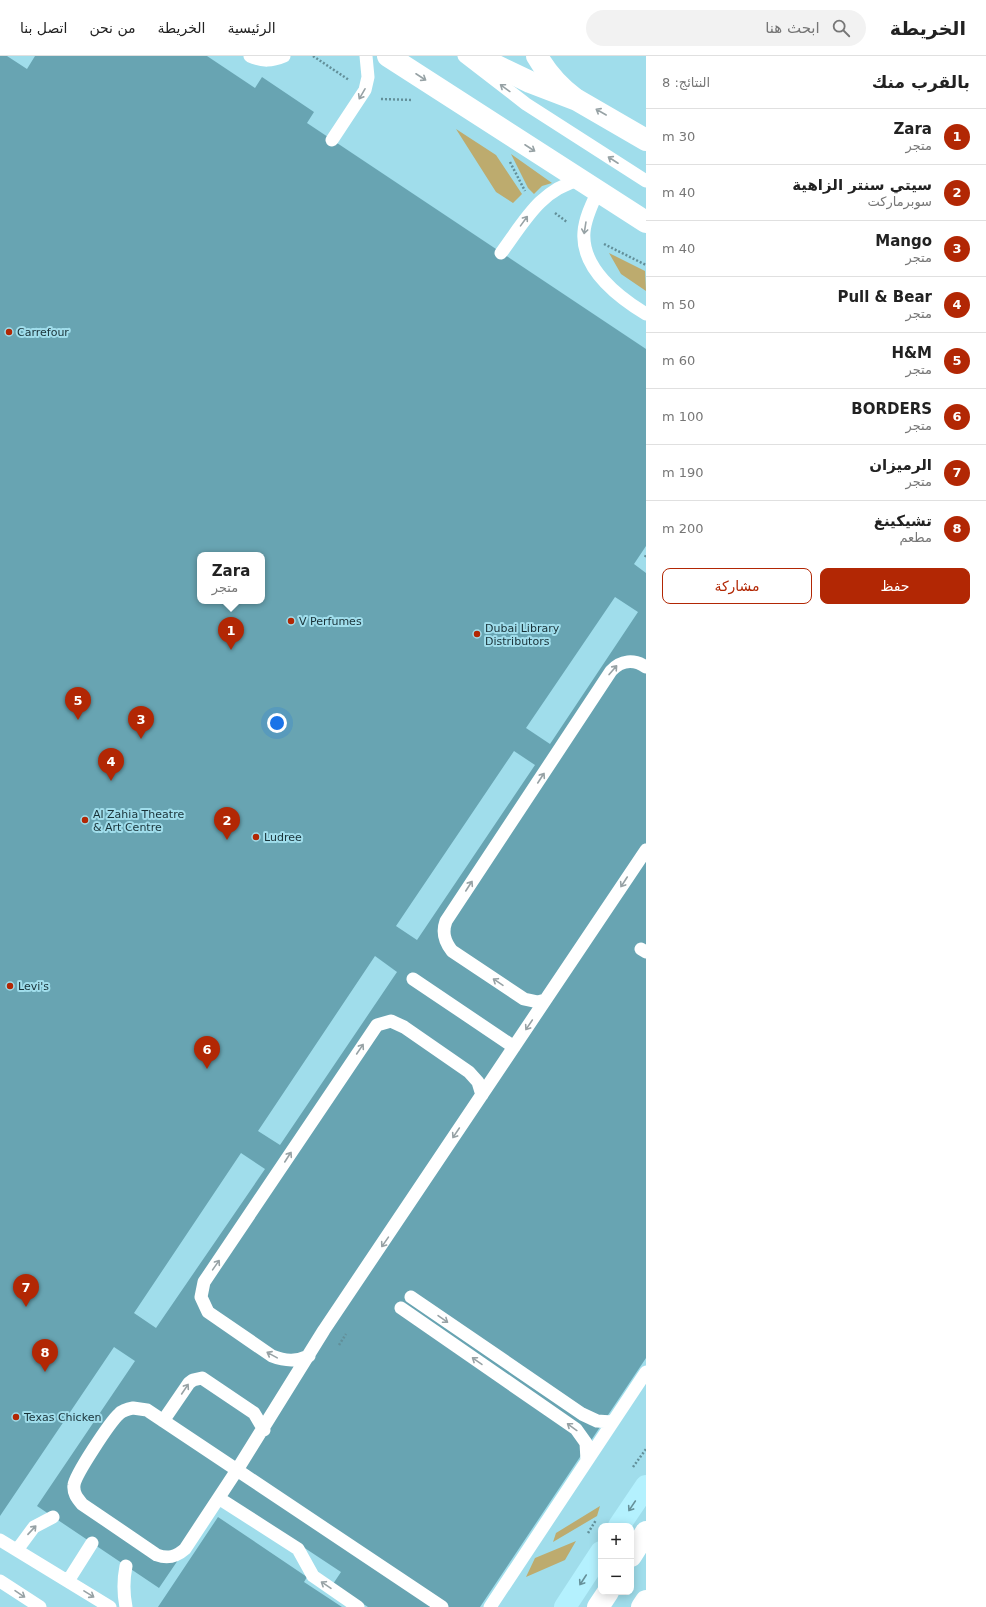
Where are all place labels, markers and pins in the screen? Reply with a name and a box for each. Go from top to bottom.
place label: Carrefour [17,326,69,339]
marker: Carrefour [4,327,14,337]
place label: V Perfumes [299,615,362,628]
marker: V Perfumes [286,616,296,626]
pin: 1 [218,617,244,650]
place label: Dubai Library Distributors [485,622,560,648]
marker: Dubai Library Distributors [472,629,482,639]
pin: 5 [65,687,91,720]
pin: 3 [128,706,154,739]
pin: 4 [98,748,124,781]
pin: 2 [214,807,240,840]
place label: Al Zahia Theatre & Art Centre [93,808,184,834]
marker: Al Zahia Theatre & Art Centre [80,815,90,825]
place label: Ludree [264,831,302,844]
marker: Ludree [251,832,261,842]
place label: Levi's [18,980,49,993]
marker: Levi's [5,981,15,991]
pin: 6 [194,1036,220,1069]
pin: 7 [13,1274,39,1307]
pin: 8 [32,1339,58,1372]
place label: Texas Chicken [23,1411,101,1424]
marker: Texas Chicken [11,1412,21,1422]

